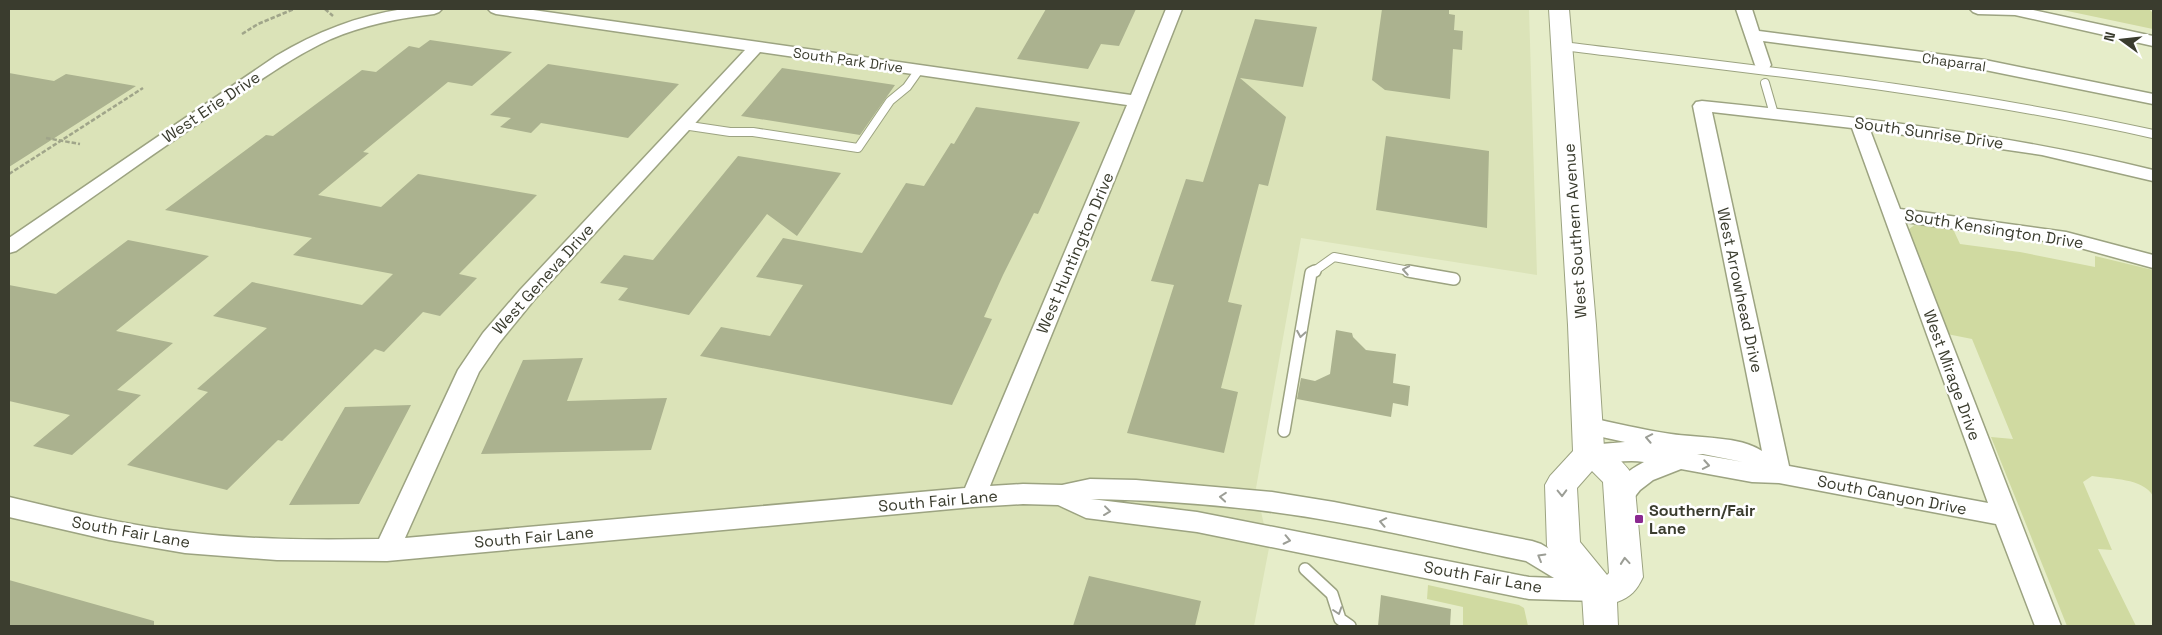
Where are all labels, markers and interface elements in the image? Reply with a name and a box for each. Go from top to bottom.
north arrow [2097,15,2147,65]
text: N [2100,30,2119,44]
street label: South Park Drive [792,43,904,77]
street label: Chaparral [1921,49,1987,75]
street label: West Erie Drive [158,66,264,148]
street label: South Sunrise Drive [1853,112,2005,154]
street label: West Southern Avenue [1558,143,1592,319]
street label: West Huntington Drive [1031,169,1119,337]
street label: South Kensington Drive [1903,204,2085,254]
street label: West Arrowhead Drive [1712,206,1768,374]
street label: West Geneva Drive [488,219,598,339]
one-way arrow [1402,266,1410,276]
street label: West Mirage Drive [1919,307,1985,443]
one-way arrow [1296,330,1306,338]
one-way arrow [1645,434,1653,444]
one-way arrow [1702,459,1710,470]
street label: South Canyon Drive [1815,470,1969,520]
street label: South Fair Lane [877,485,999,517]
one-way arrow [1557,489,1567,497]
one-way arrow [1218,492,1226,503]
place label: Southern/Fair Lane [1649,500,1755,539]
one-way arrow [1104,505,1112,516]
street label: South Fair Lane [70,511,192,553]
marker: Southern/Fair Lane [1633,513,1645,525]
one-way arrow [1379,517,1388,528]
street label: South Fair Lane [473,521,595,553]
one-way arrow [1283,535,1292,545]
one-way arrow [1538,554,1547,564]
street label: South Fair Lane [1422,556,1544,598]
one-way arrow [1620,556,1631,564]
one-way arrow [1332,607,1342,615]

